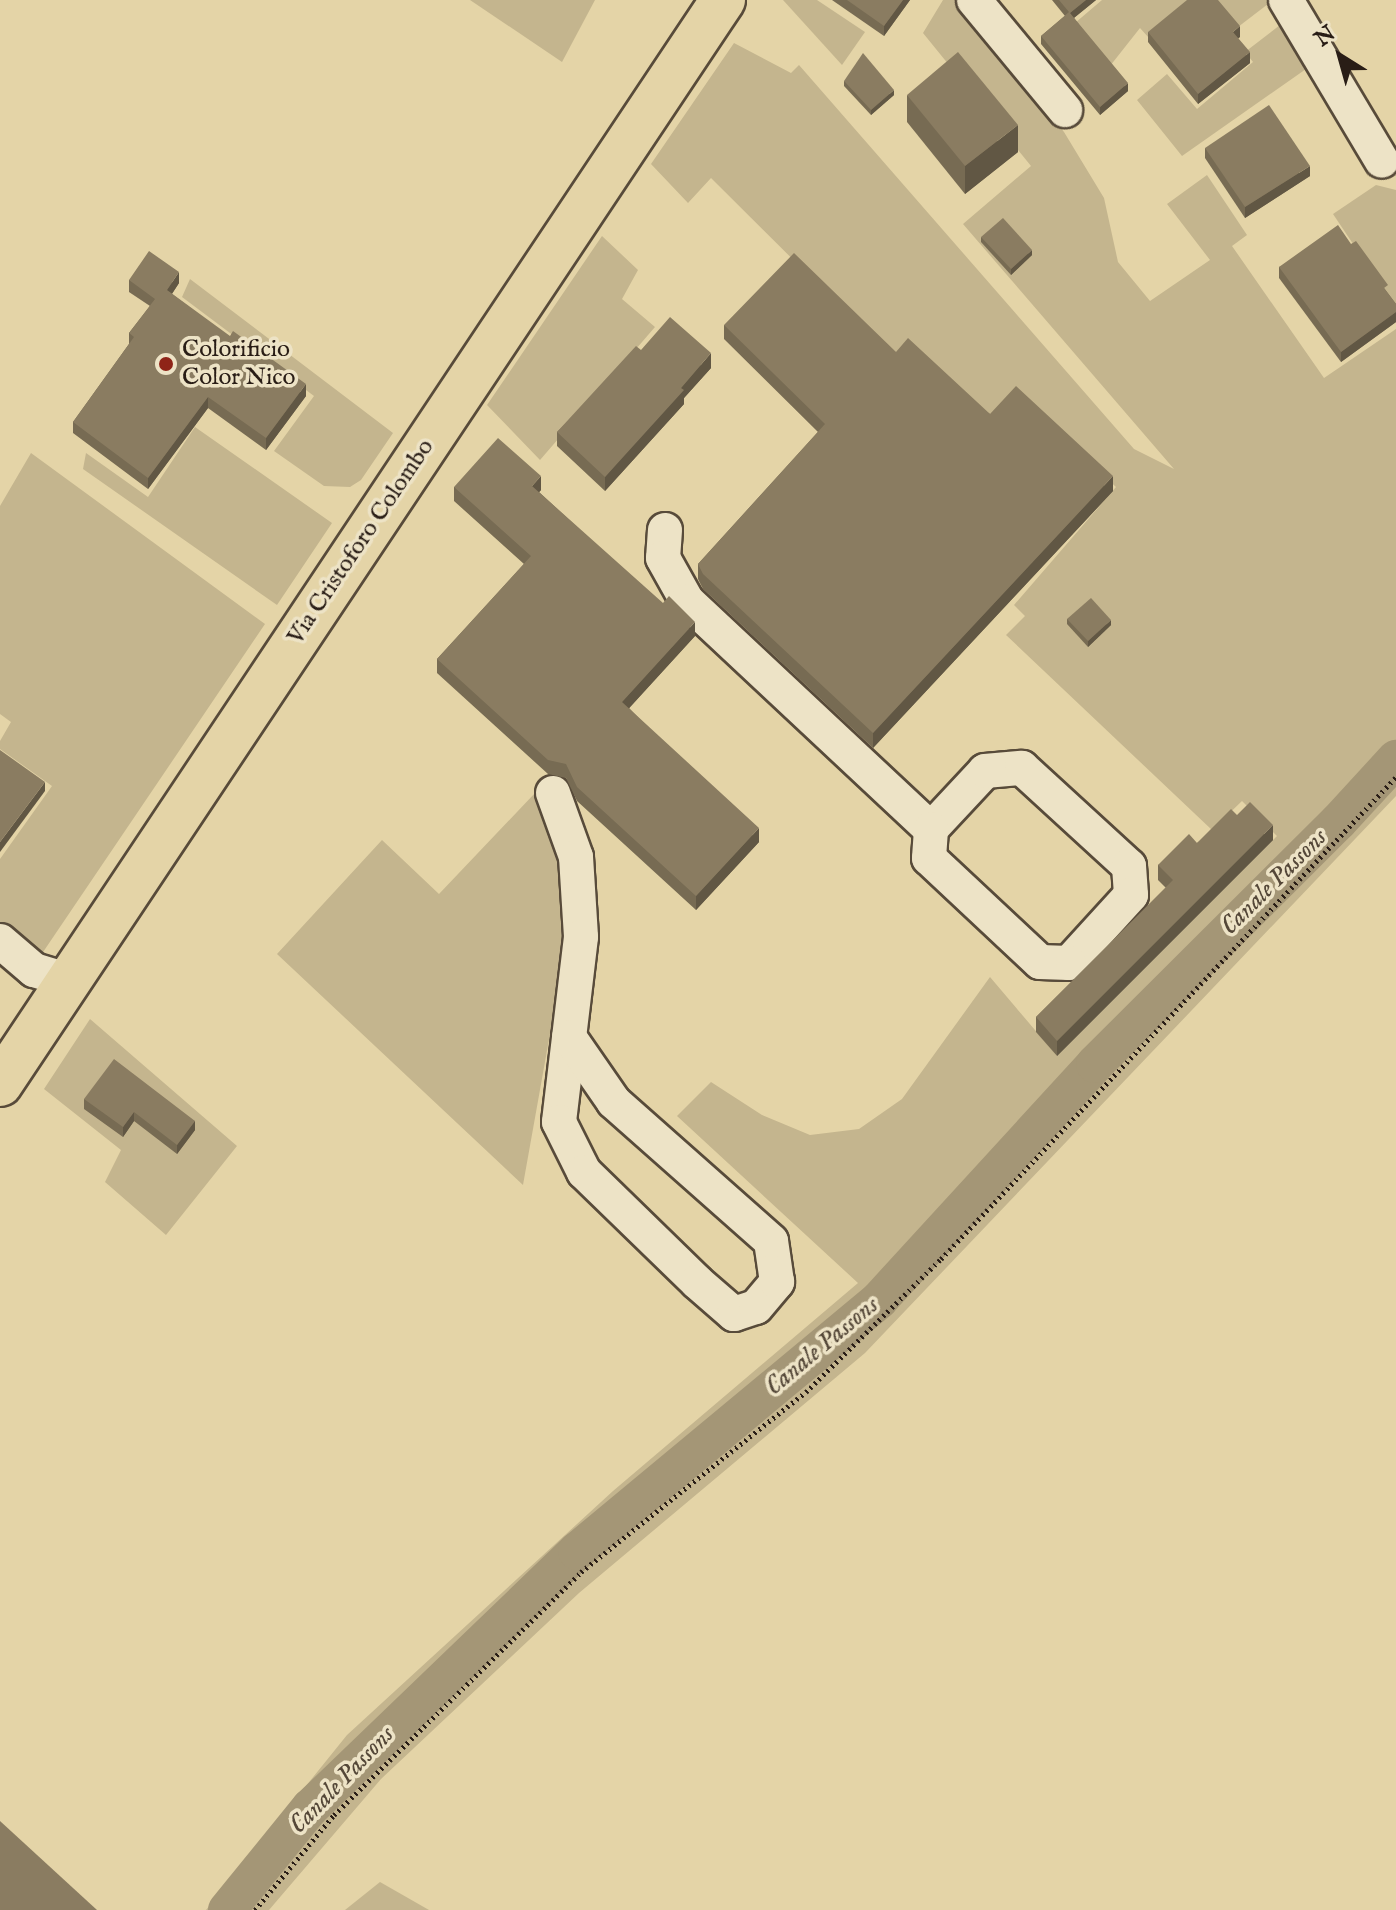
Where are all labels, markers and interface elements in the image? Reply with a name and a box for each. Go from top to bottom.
north arrow [1300,16,1380,96]
text: N [1310,20,1342,54]
place label: Colorificio Color Nico [182,336,295,392]
marker: Colorificio Color Nico [157,355,175,373]
street label: Via Cristoforo Colombo [282,434,440,650]
water label: Canale Passons [1214,822,1334,942]
water label: Canale Passons [759,1290,885,1402]
water label: Canale Passons [283,1720,401,1840]

